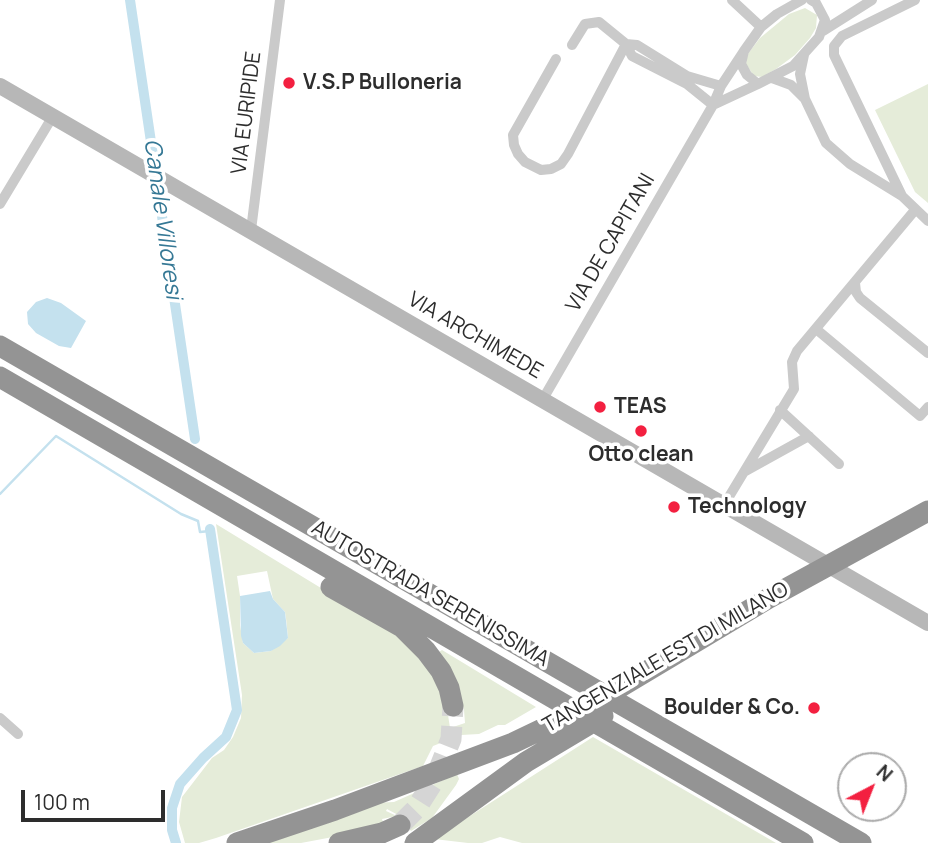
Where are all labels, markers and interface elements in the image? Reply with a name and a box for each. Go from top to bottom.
street label: VIA EURIPIDE [227,50,267,176]
place label: V.S.P Bulloneria [303,70,462,96]
marker: V.S.P Bulloneria [281,75,297,91]
water label: Canale Villoresi [137,137,187,301]
street label: VIA DE CAPITANI [561,169,661,317]
street label: VIA ARCHIMEDE [403,287,547,385]
place label: TEAS [614,394,666,420]
marker: TEAS [592,399,608,415]
marker: Otto clean [633,423,649,439]
place label: Otto clean [588,442,694,468]
place label: Technology [688,494,806,520]
marker: Technology [666,499,682,515]
street label: AUTOSTRADA SERENISSIMA [307,516,553,672]
street label: TANGENZIALE EST DI MILANO [539,577,793,739]
place label: Boulder & Co. [664,695,800,721]
marker: Boulder & Co. [806,700,822,716]
north arrow [837,752,907,822]
text: N [871,759,898,787]
scale bar [24,776,168,820]
text: 100 m [34,788,90,816]

